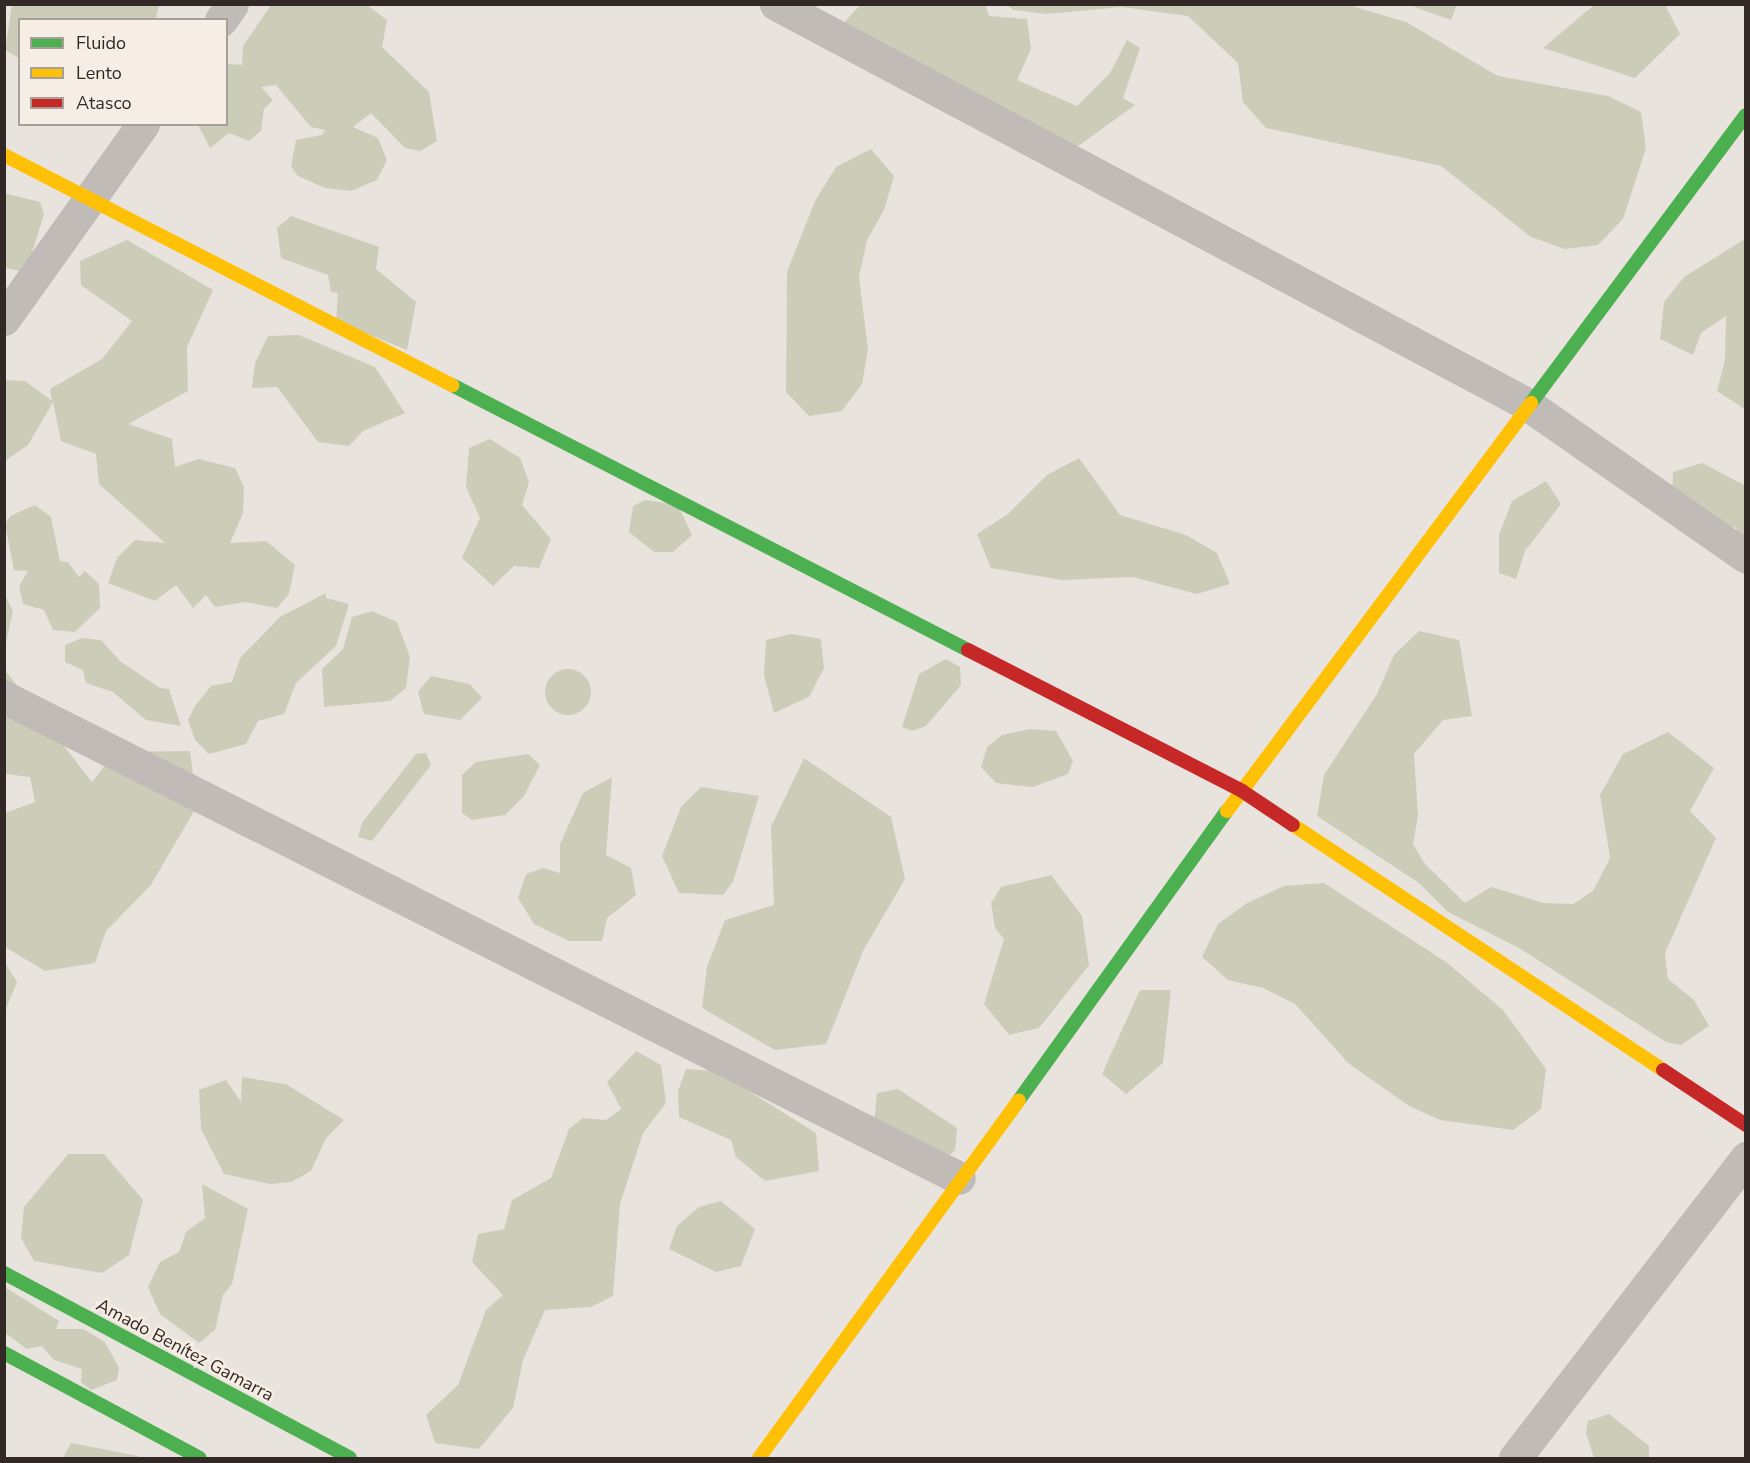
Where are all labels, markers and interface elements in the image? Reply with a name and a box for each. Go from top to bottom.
legend [18,18,228,126]
text: Fluido [76,31,126,55]
text: Lento [76,61,122,85]
text: Atasco [76,91,132,115]
street label: Amado Benítez Gamarra [93,1294,277,1406]

